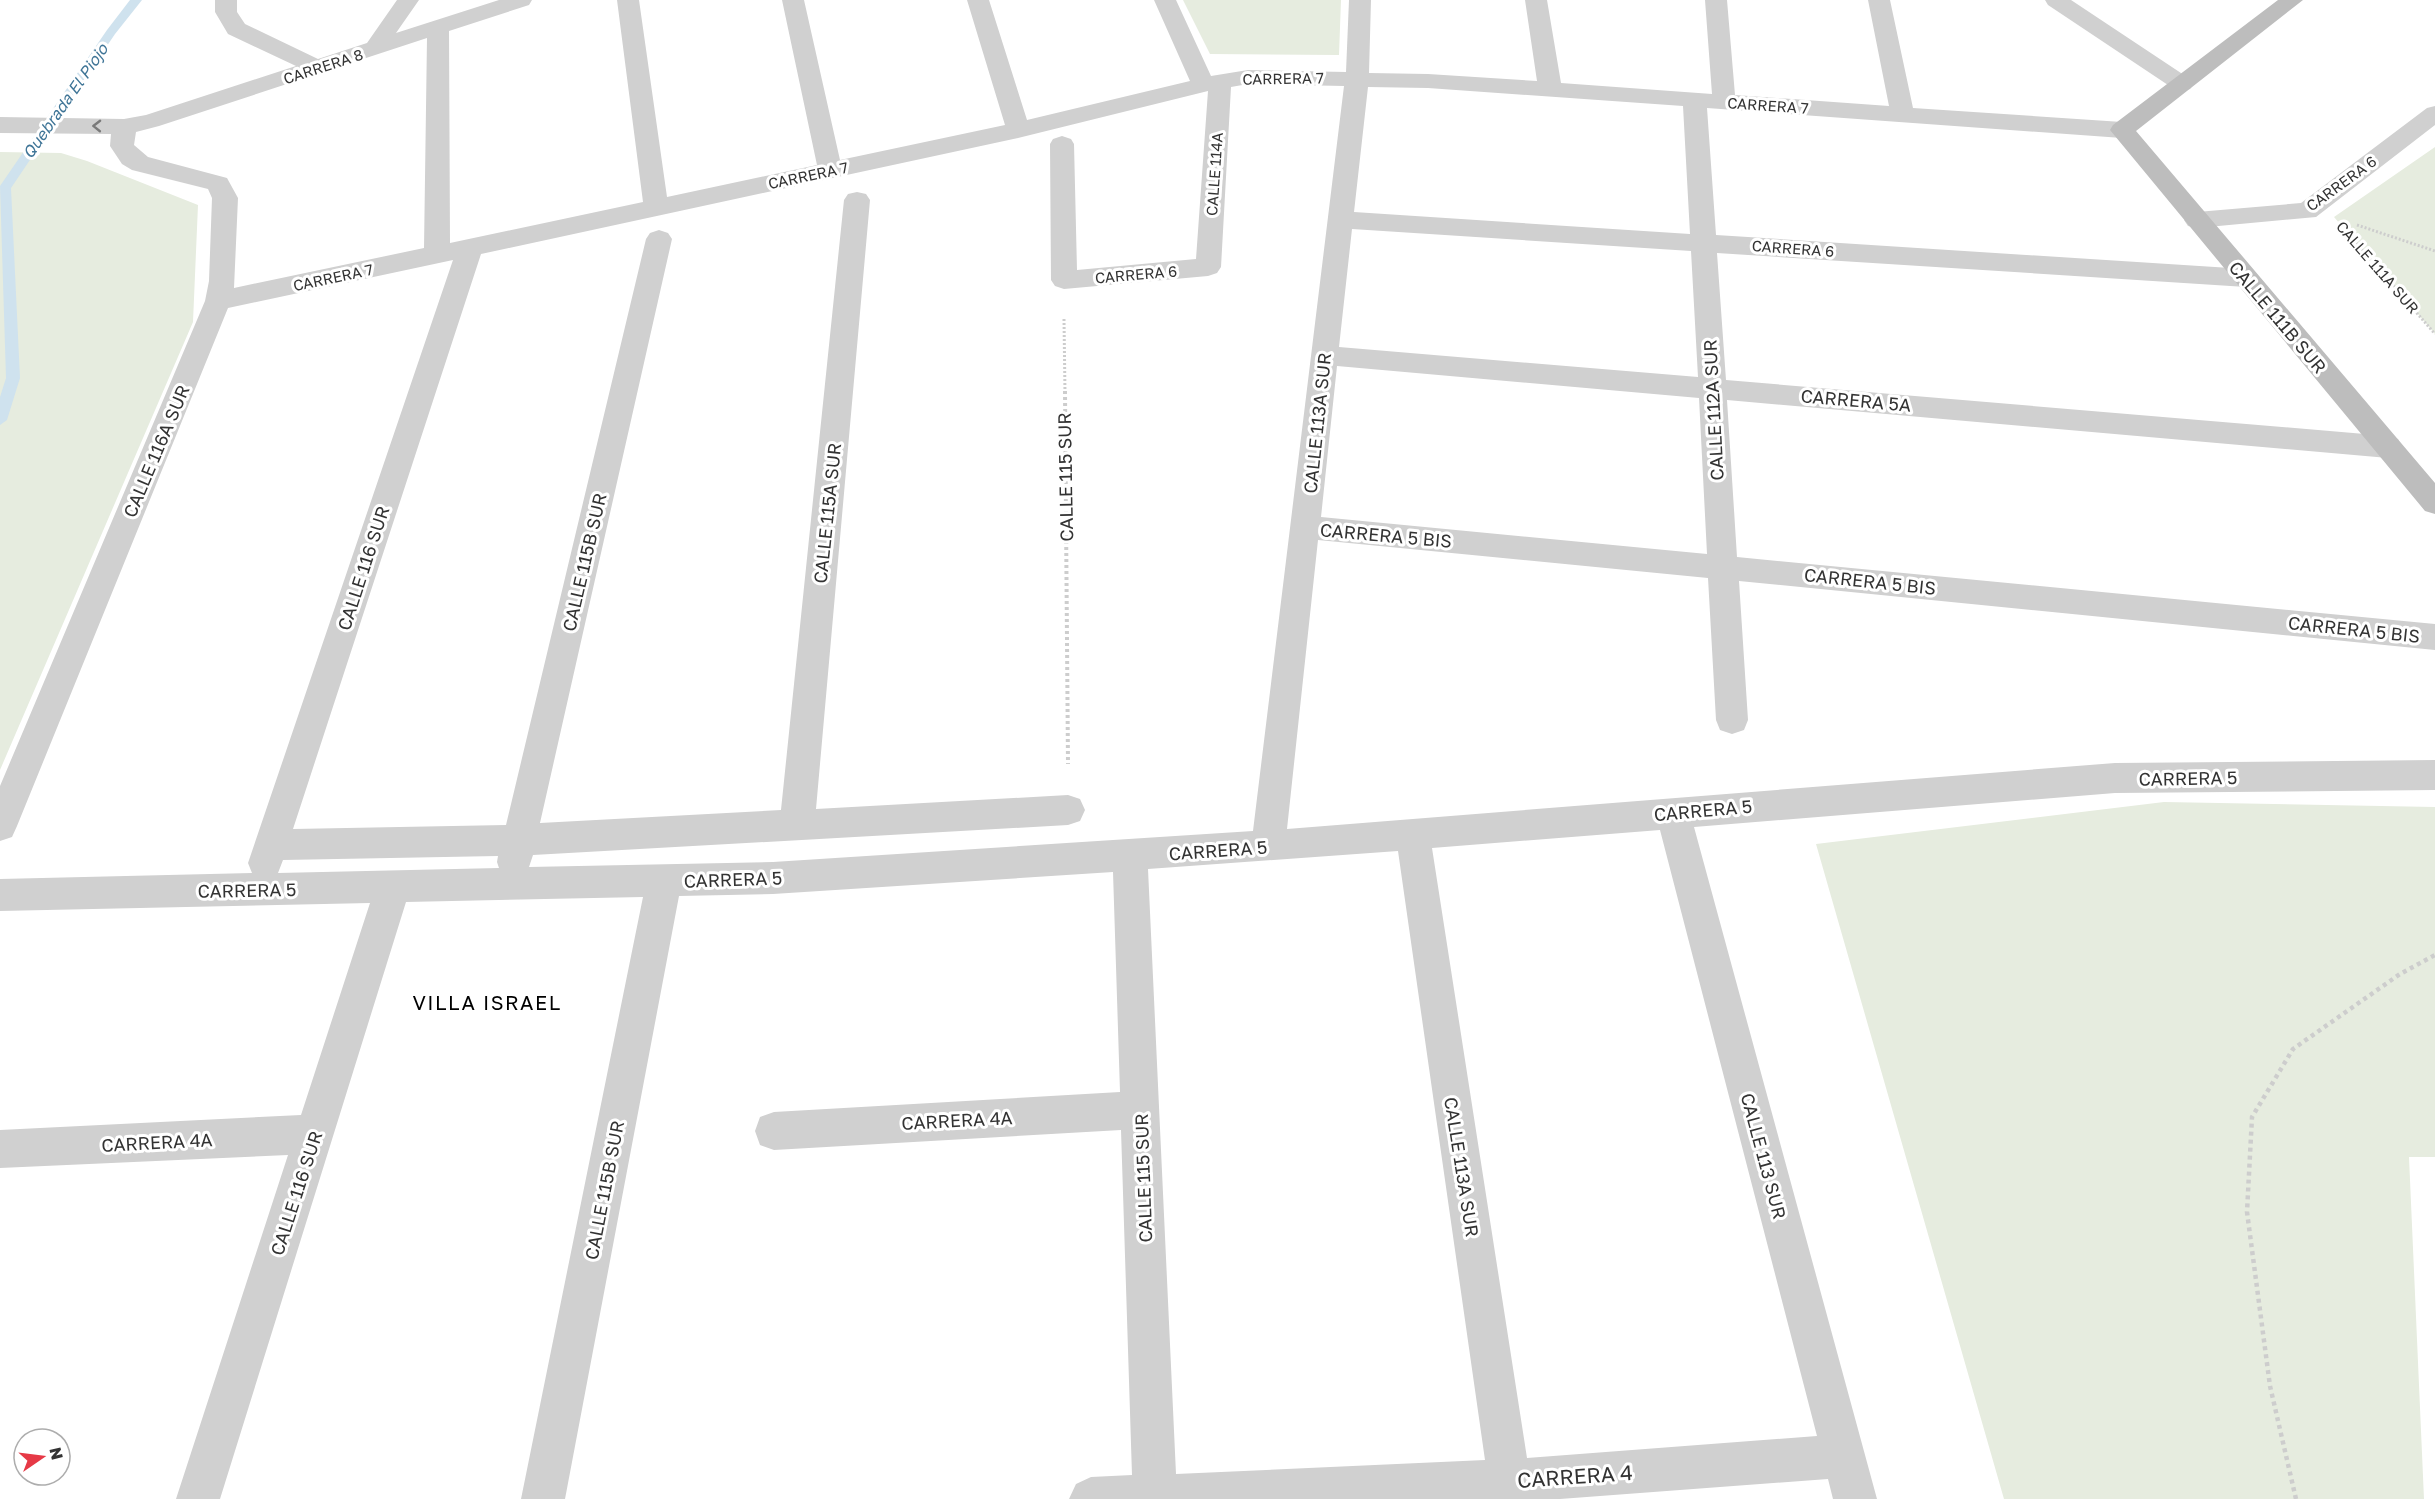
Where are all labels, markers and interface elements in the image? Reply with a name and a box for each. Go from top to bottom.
water label: Quebrada El Piojo [18,39,113,162]
street label: CARRERA 8 [281,45,365,87]
street label: CARRERA 7 [1242,68,1324,88]
street label: CARRERA 7 [1727,93,1809,117]
one-way arrow [92,120,101,133]
street label: CALLE 114A [1202,132,1226,216]
street label: CARRERA 6 [2302,151,2380,215]
street label: CARRERA 7 [766,158,850,192]
street label: CALLE 111A SUR [2333,217,2423,317]
street label: CARRERA 6 [1751,236,1835,260]
street label: CALLE 111B SUR [2225,256,2331,378]
street label: CARRERA 7 [291,260,375,294]
street label: CARRERA 6 [1094,261,1178,287]
street label: CALLE 112A SUR [1698,339,1728,481]
street label: CALLE 113A SUR [1299,352,1335,494]
street label: CALLE 116A SUR [118,381,194,521]
street label: CARRERA 5A [1800,384,1912,416]
street label: CALLE 115 SUR [1053,412,1077,542]
street label: CALLE 115A SUR [809,442,845,584]
street label: CALLE 115B SUR [557,491,611,633]
street label: CALLE 116 SUR [332,503,394,633]
street label: CARRERA 5 BIS [1319,518,1453,552]
street label: CARRERA 5 BIS [1803,563,1937,599]
street label: CARRERA 5 BIS [2287,611,2421,647]
street label: CARRERA 5 [2138,766,2238,790]
street label: CARRERA 5 [1653,795,1753,825]
street label: CARRERA 5 [1168,836,1268,864]
street label: CARRERA 5 [683,866,783,892]
street label: CARRERA 5 [197,878,297,902]
district label: VILLA ISRAEL [412,990,562,1014]
street label: CALLE 113 SUR [1737,1091,1791,1221]
street label: CALLE 113A SUR [1440,1095,1484,1239]
street label: CARRERA 4A [901,1106,1013,1134]
street label: CALLE 115 SUR [1130,1113,1156,1243]
street label: CALLE 115B SUR [580,1119,628,1261]
street label: CARRERA 4A [101,1128,213,1156]
street label: CALLE 116 SUR [265,1128,327,1258]
north arrow [12,1427,72,1487]
text: N [45,1445,68,1462]
street label: CARRERA 4 [1516,1459,1634,1493]

